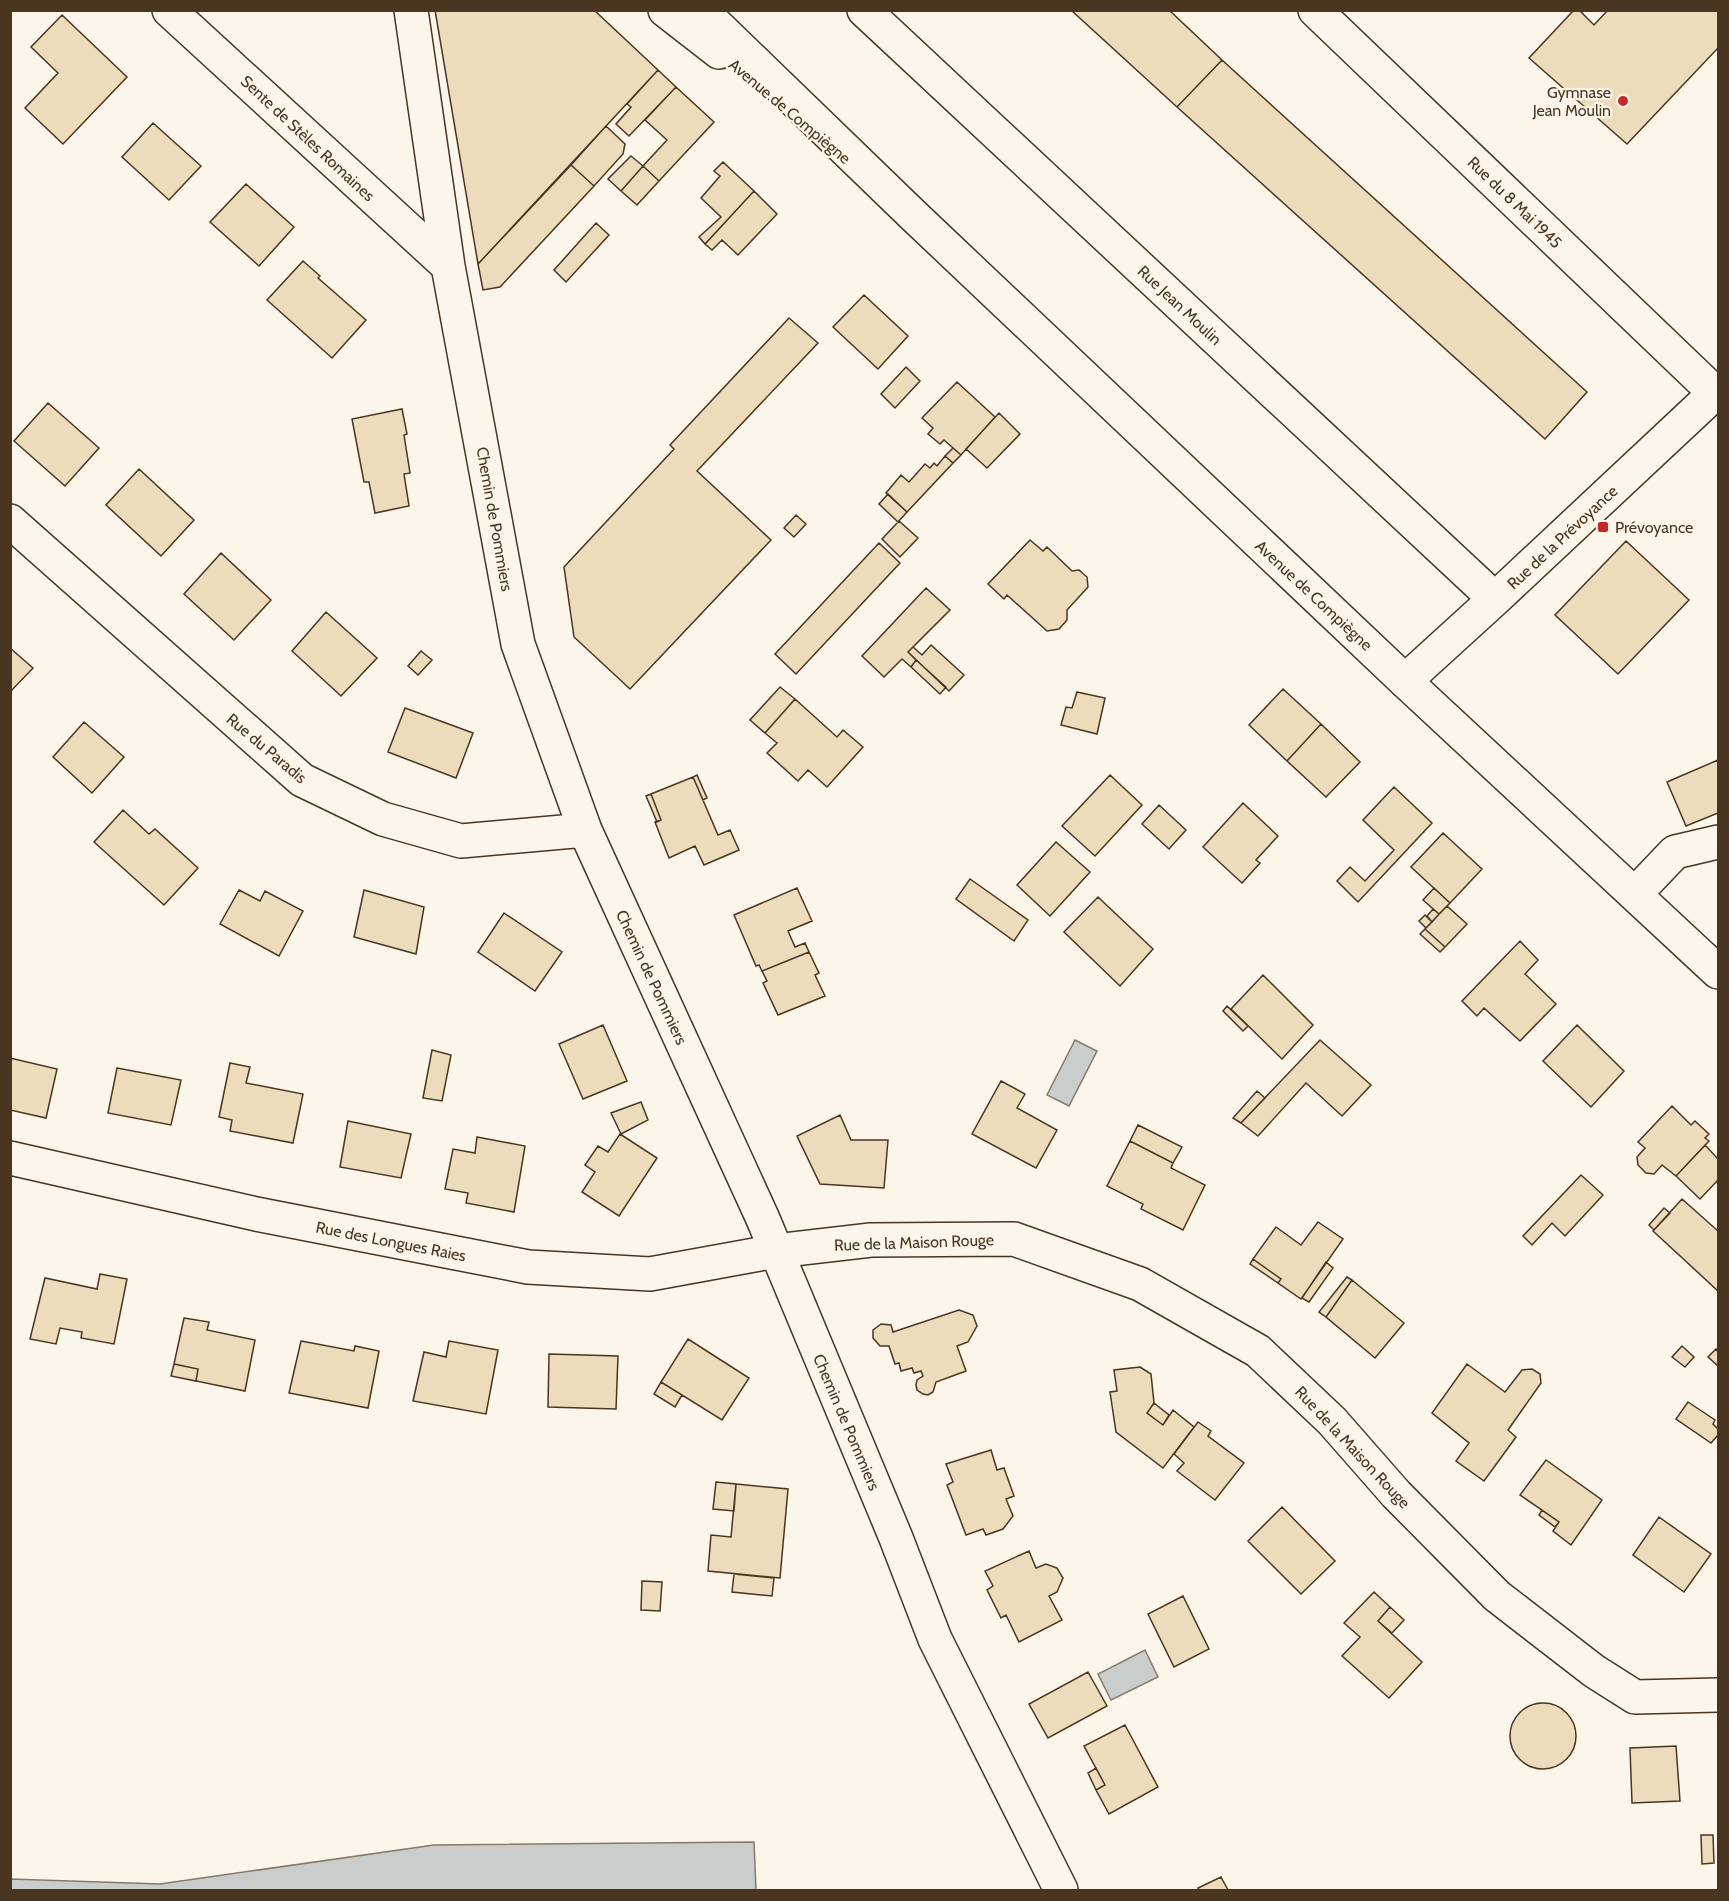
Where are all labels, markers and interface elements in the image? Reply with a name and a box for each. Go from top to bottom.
street label: Avenue de Compiègne [725,55,854,168]
street label: Sente de Stèles Romaines [237,71,379,206]
place label: Gymnase Jean Moulin [1532,83,1611,120]
marker: Gymnase Jean Moulin [1616,94,1630,108]
street label: Rue du 8 Mai 1945 [1464,153,1566,252]
street label: Rue Jean Moulin [1134,262,1226,349]
street label: Chemin de Pommiers [472,445,517,593]
street label: Rue de la Prévoyance [1503,481,1621,593]
place label: Prévoyance [1615,518,1693,537]
marker: Prévoyance [1596,520,1610,534]
street label: Avenue de Compiègne [1251,536,1376,655]
street label: Rue du Paradis [223,709,311,788]
street label: Chemin de Pommiers [612,907,691,1048]
street label: Rue des Longues Raies [314,1218,468,1265]
street label: Rue de la Maison Rouge [834,1230,994,1255]
street label: Chemin de Pommiers [809,1351,884,1494]
street label: Rue de la Maison Rouge [1291,1382,1414,1512]

